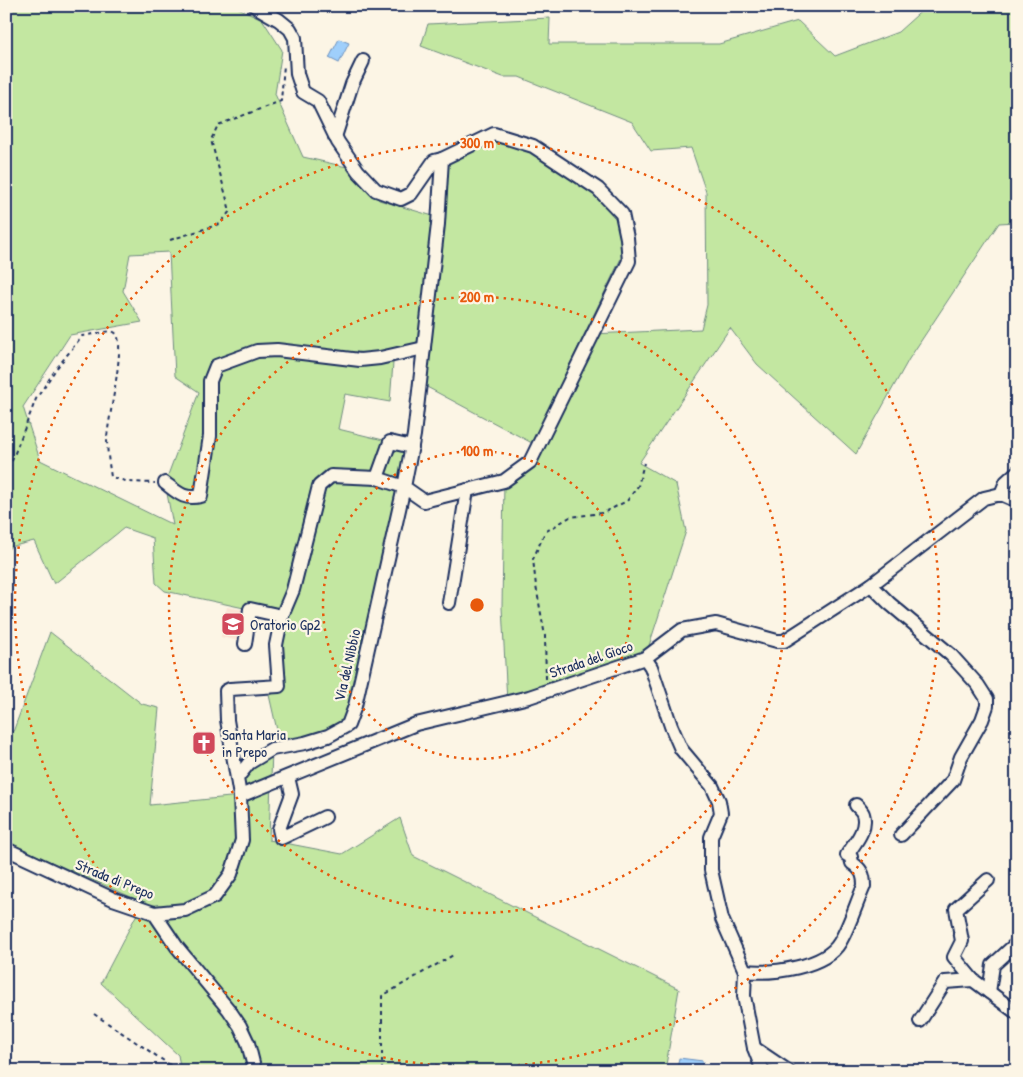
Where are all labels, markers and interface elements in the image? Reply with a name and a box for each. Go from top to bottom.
text: 300 m [460,132,494,153]
text: 200 m [460,286,494,307]
text: 100 m [461,440,493,461]
centre of rings [468,596,486,614]
school or university icon: Oratorio Gp2 [220,611,246,637]
place label: Oratorio Gp2 [250,614,320,635]
street label: Via del Nibbio [329,627,365,703]
street label: Strada del Gioco [547,635,635,683]
place label: Santa Maria in Prepo [222,724,286,762]
church icon: Santa Maria in Prepo [191,730,217,756]
street label: Strada di Prepo [73,854,157,904]

